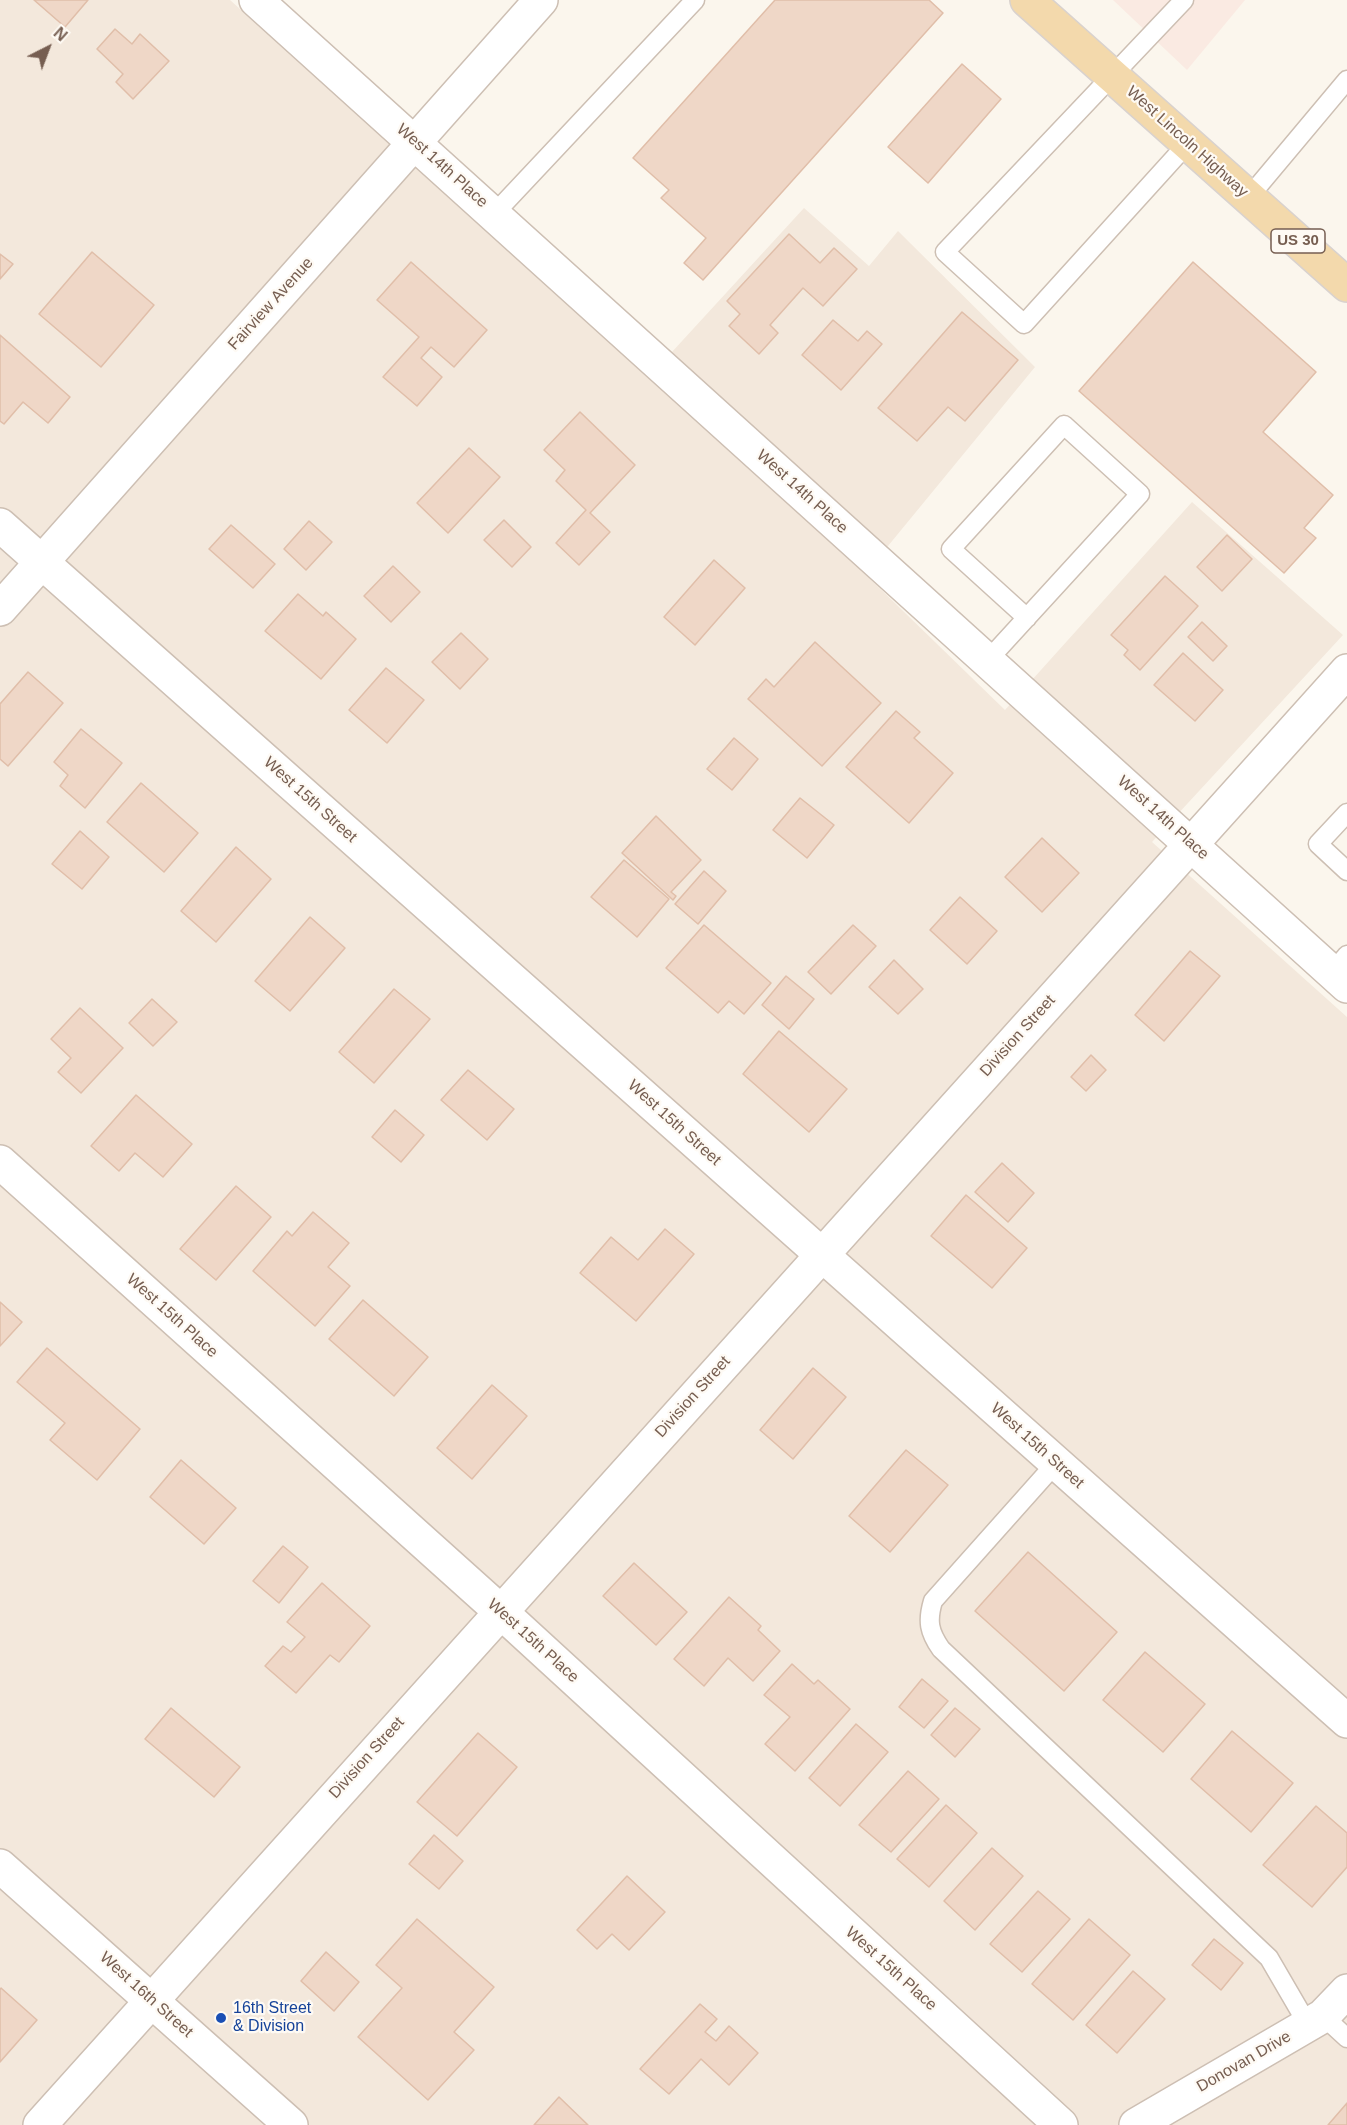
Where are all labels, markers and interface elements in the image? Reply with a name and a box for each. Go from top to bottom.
north arrow [18,18,78,78]
text: N [50,24,70,44]
street label: West Lincoln Highway [1122,82,1252,202]
street label: West 14th Place [392,120,492,212]
road number: US 30 [1271,229,1325,253]
street label: Fairview Avenue [224,254,318,354]
street label: West 14th Place [752,446,852,538]
street label: West 15th Street [259,753,361,847]
street label: West 14th Place [1113,772,1213,864]
street label: Division Street [976,991,1060,1081]
street label: West 15th Street [623,1076,725,1170]
street label: West 15th Place [122,1270,222,1362]
street label: Division Street [651,1352,735,1442]
street label: West 15th Street [986,1399,1088,1493]
street label: West 15th Place [483,1595,583,1687]
street label: Division Street [325,1713,409,1803]
street label: West 15th Place [841,1923,941,2015]
street label: West 16th Street [95,1948,197,2042]
place label: 16th Street & Division [233,1999,311,2037]
marker: 16th Street & Division [214,2011,228,2025]
street label: Donovan Drive [1193,2027,1295,2097]

